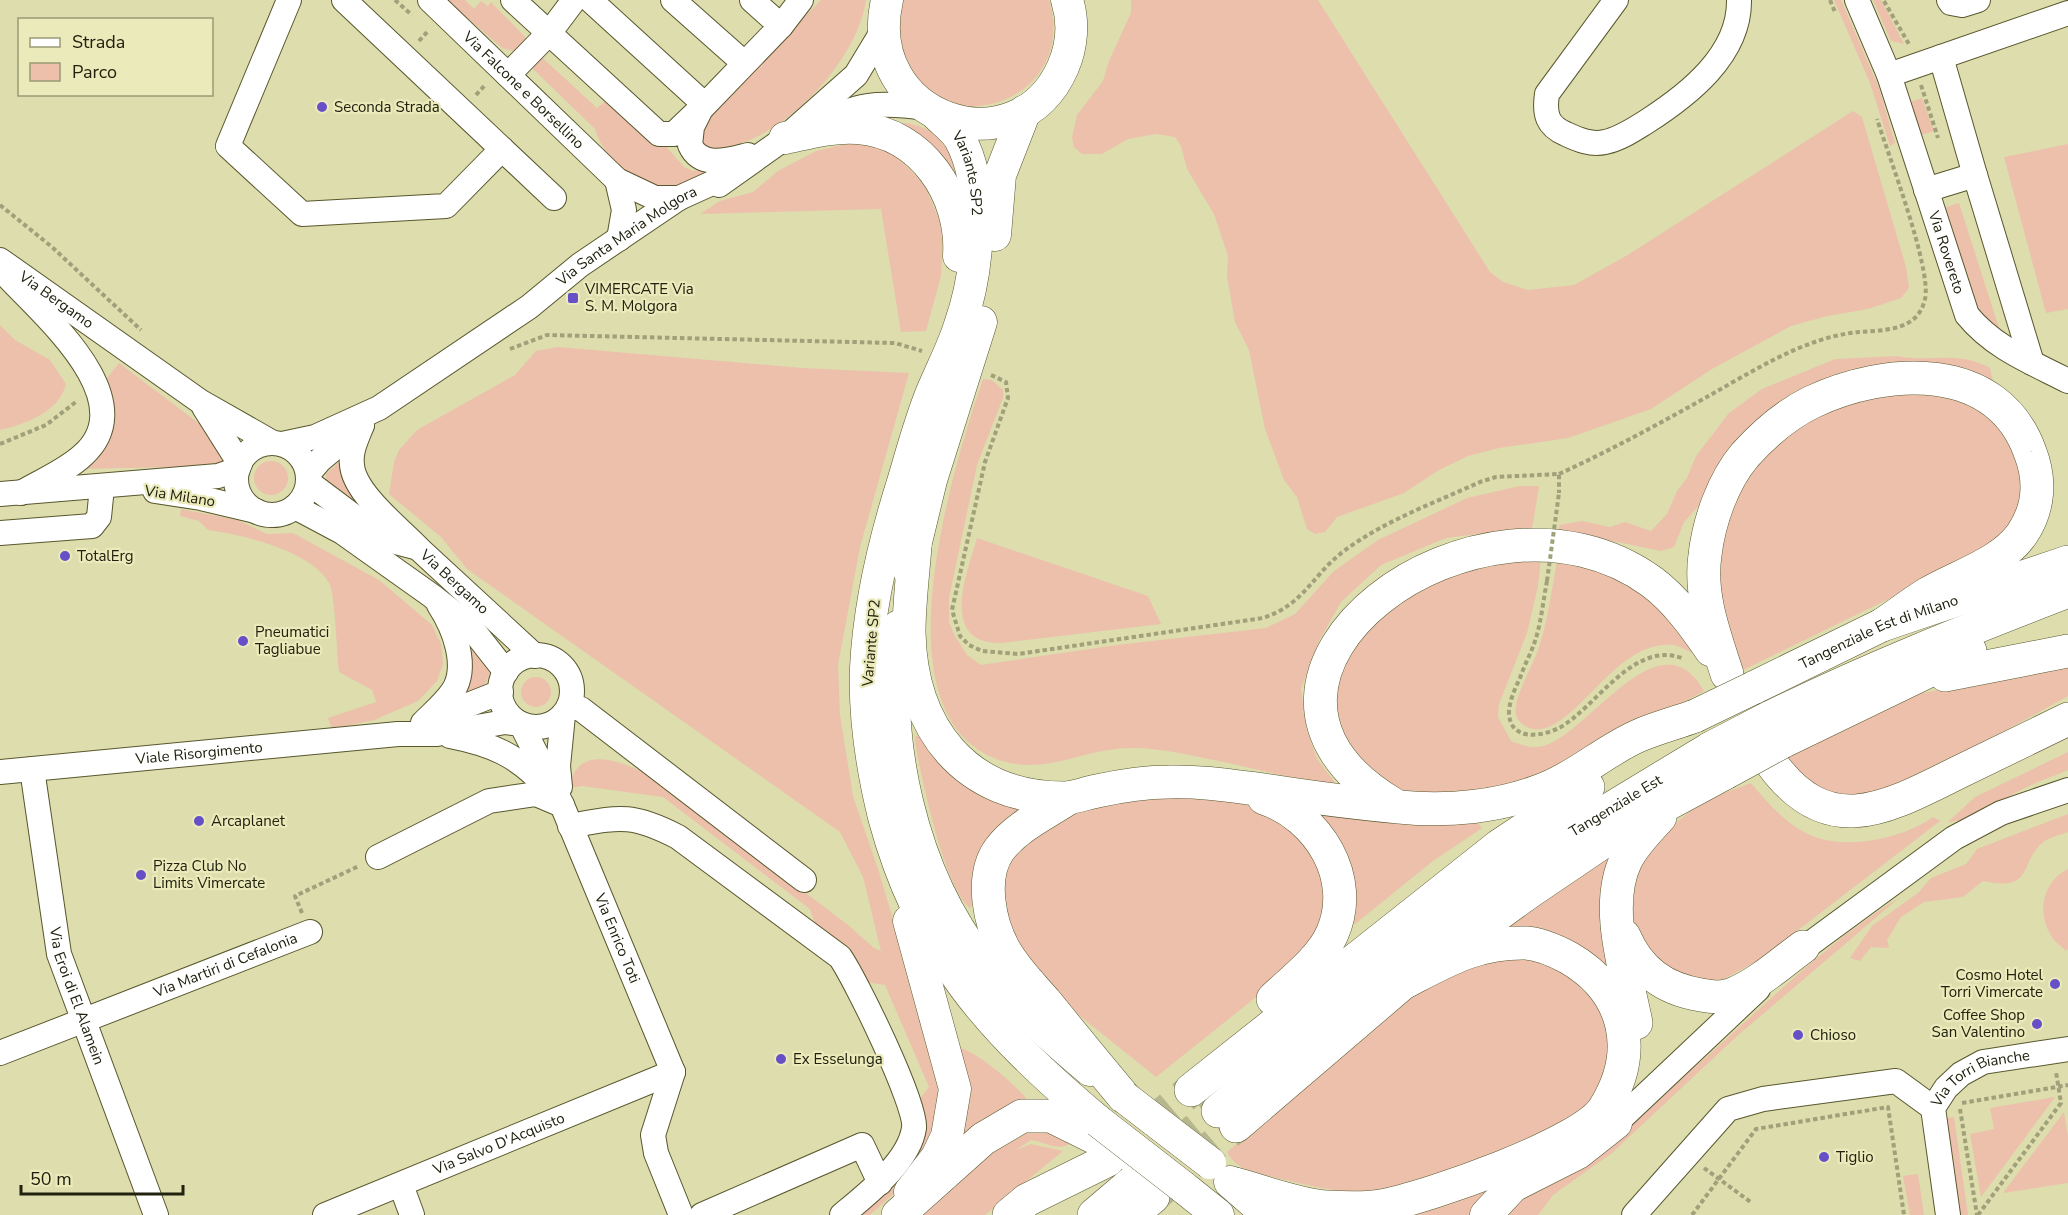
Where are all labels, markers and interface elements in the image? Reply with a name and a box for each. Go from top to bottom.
legend [18,18,213,96]
street label: Via Falcone e Borsellino [458,26,589,153]
text: Strada [72,30,125,54]
text: Parco [72,60,117,84]
place label: Seconda Strada [334,97,440,117]
marker: Seconda Strada [315,100,329,114]
street label: Variante SP2 [947,126,987,216]
street label: Via Santa Maria Molgora [551,181,700,291]
street label: Via Rovereto [1923,207,1969,296]
street label: Via Bergamo [14,266,98,333]
place label: VIMERCATE Via S. M. Molgora [584,279,694,316]
marker: VIMERCATE Via S. M. Molgora [566,291,580,305]
street label: Via Milano [142,480,217,511]
street label: Via Bergamo [415,544,493,619]
place label: TotalErg [77,546,134,566]
marker: TotalErg [58,549,72,563]
street label: Tangenziale Est di Milano [1796,590,1961,674]
street label: Variante SP2 [857,599,885,688]
place label: Pneumatici Tagliabue [255,622,329,659]
marker: Pneumatici Tagliabue [236,634,250,648]
street label: Viale Risorgimento [134,737,264,769]
street label: Tangenziale Est [1565,770,1666,842]
place label: Arcaplanet [211,811,286,831]
marker: Arcaplanet [192,814,206,828]
place label: Pizza Club No Limits Vimercate [153,856,265,893]
marker: Pizza Club No Limits Vimercate [134,868,148,882]
street label: Via Enrico Toti [589,889,645,986]
street label: Via Eroi di El Alamein [45,925,109,1068]
street label: Via Martiri di Cefalonia [150,928,300,1002]
place label: Cosmo Hotel Torri Vimercate [1941,965,2044,1002]
marker: Cosmo Hotel Torri Vimercate [2048,977,2062,991]
place label: Coffee Shop San Valentino [1932,1005,2025,1042]
marker: Coffee Shop San Valentino [2030,1017,2044,1031]
place label: Chioso [1810,1025,1856,1045]
marker: Chioso [1791,1028,1805,1042]
street label: Via Torri Bianche [1926,1045,2031,1112]
place label: Ex Esselunga [793,1049,883,1069]
marker: Ex Esselunga [774,1052,788,1066]
street label: Via Salvo D'Acquisto [429,1108,568,1180]
place label: Tiglio [1836,1147,1874,1167]
marker: Tiglio [1817,1150,1831,1164]
scale bar [21,1158,183,1196]
text: 50 m [30,1167,72,1191]

